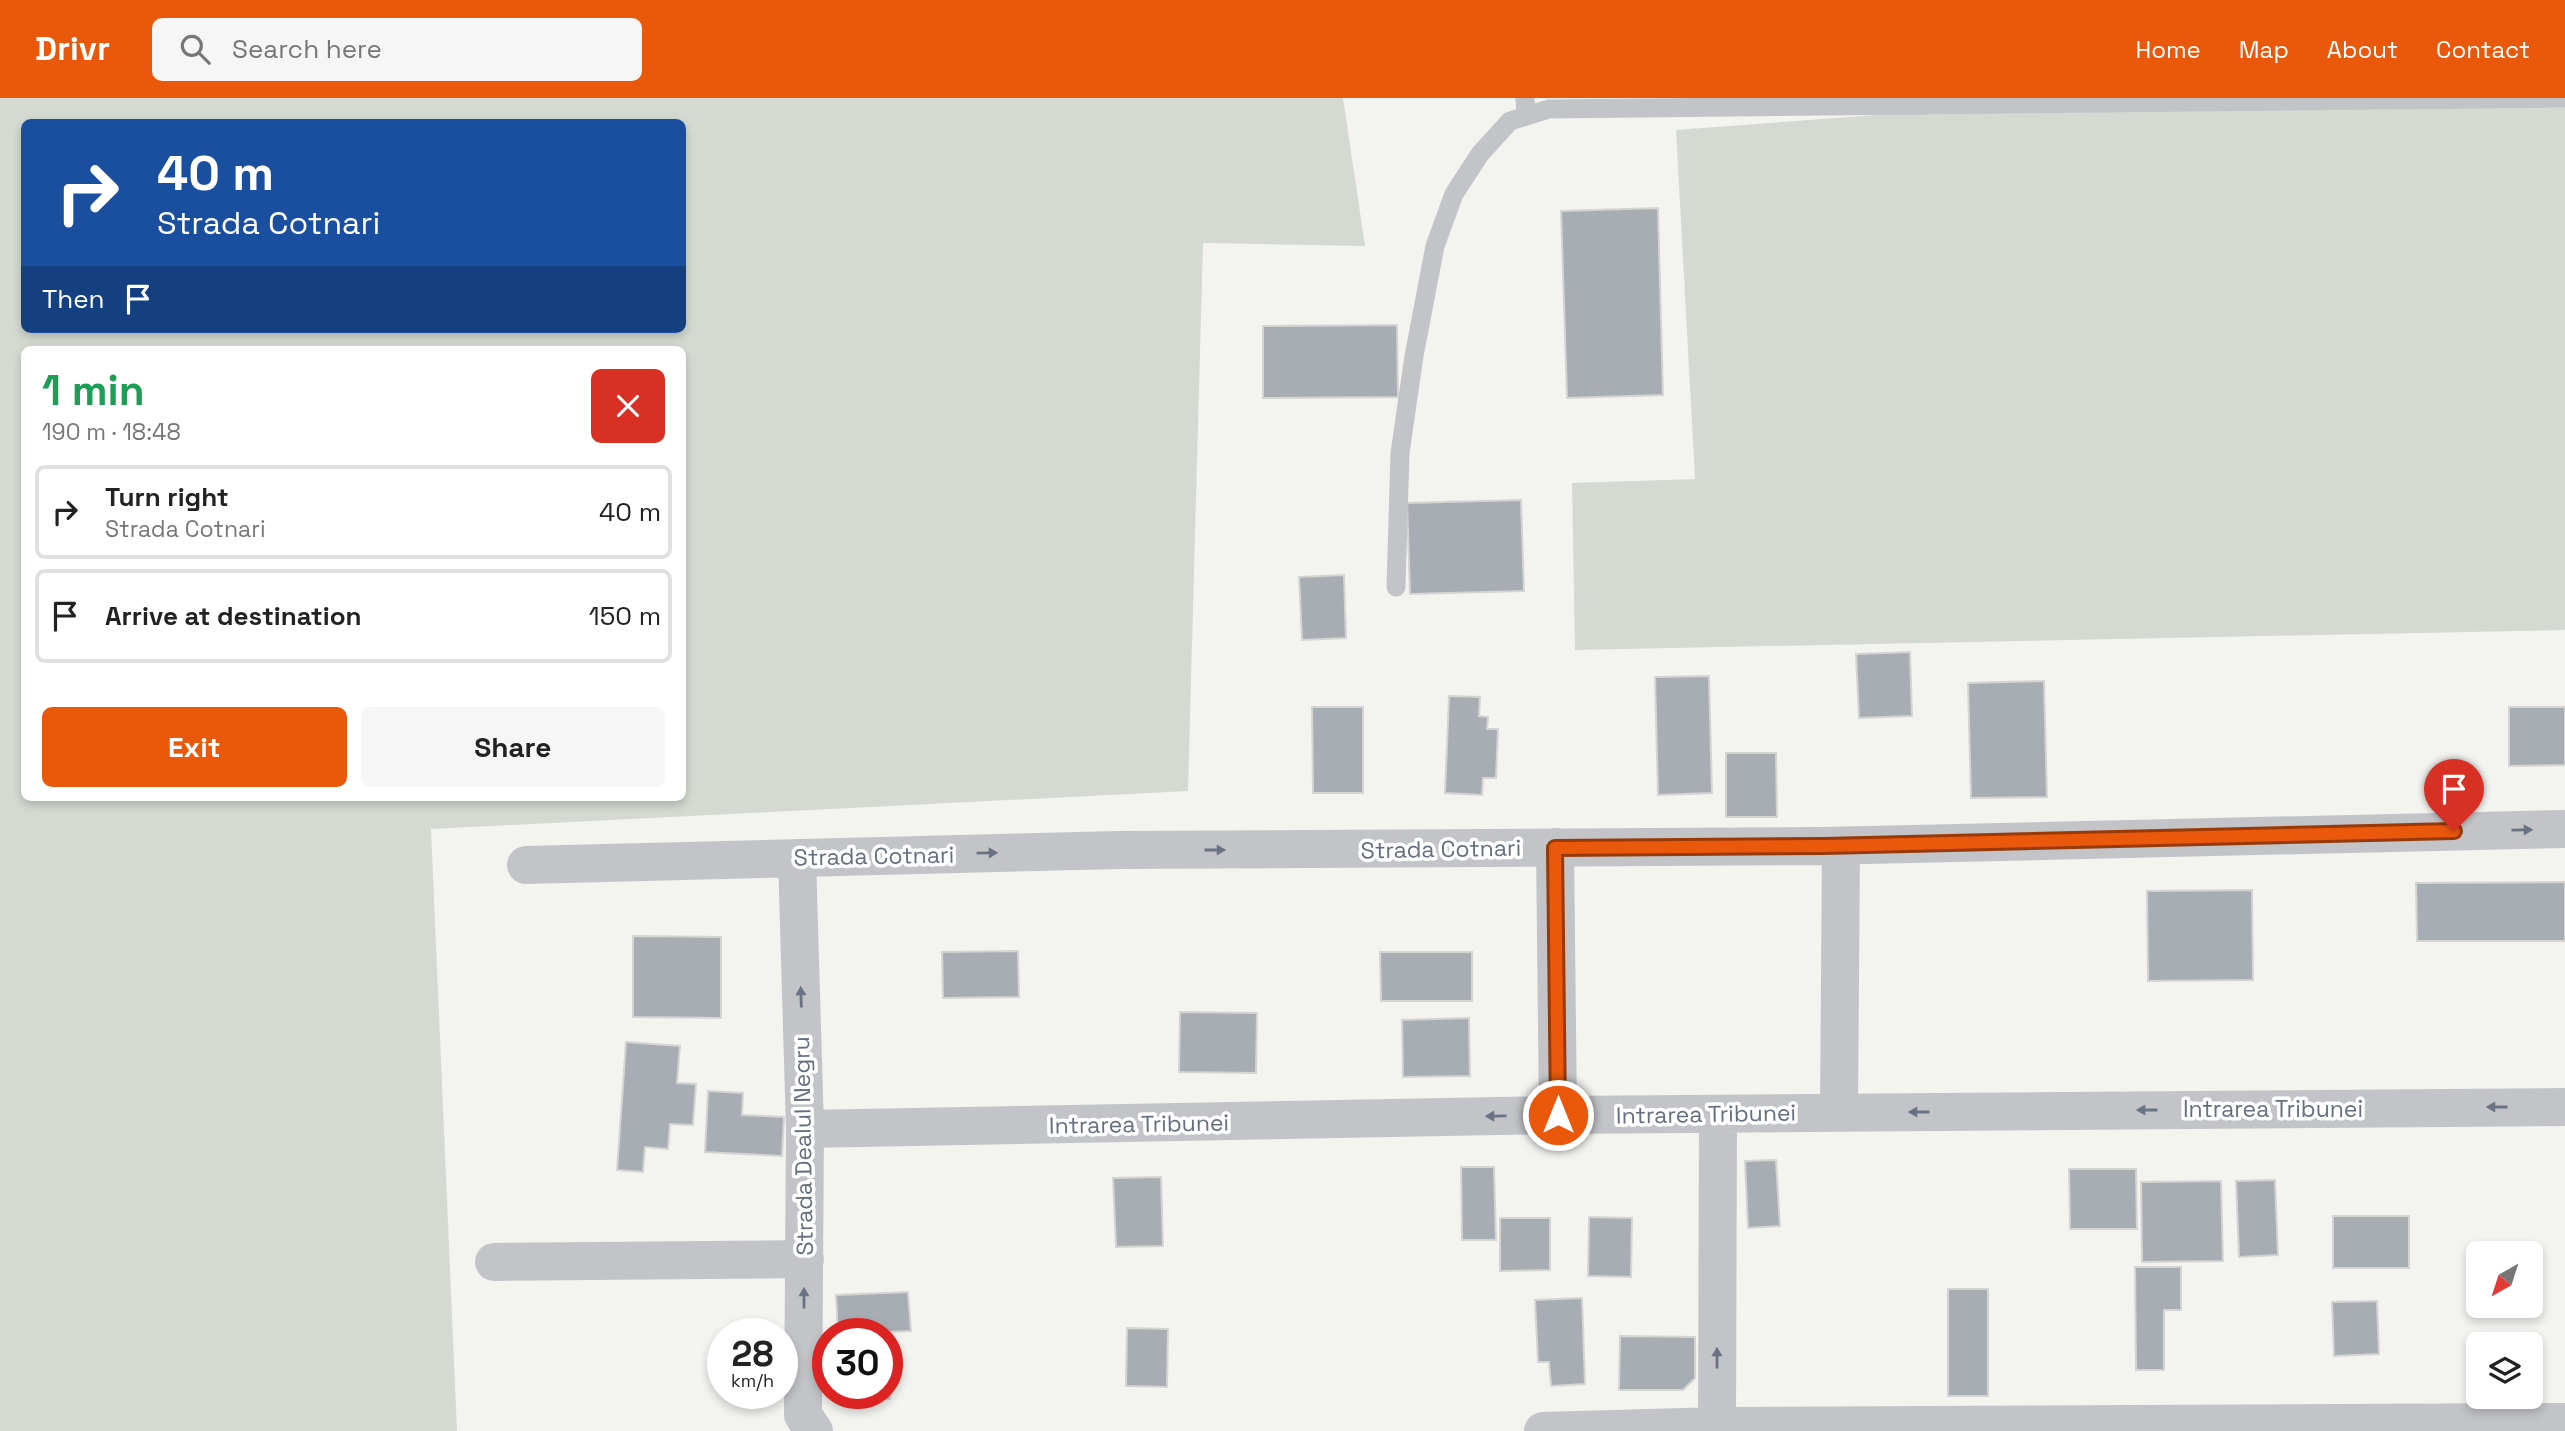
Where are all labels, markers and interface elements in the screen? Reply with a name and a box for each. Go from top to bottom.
search box [152,18,642,81]
text: Drivr [35,28,110,70]
icon: search [176,30,214,68]
text: Search here [232,32,382,66]
text: Home [2135,34,2201,65]
text: Map [2239,34,2289,65]
text: About [2327,34,2398,65]
text: Contact [2436,34,2530,65]
text: 40 m [157,142,274,204]
icon: right [42,147,133,238]
text: Strada Cotnari [157,203,380,243]
icon: arrive [119,280,157,318]
text: Then [42,282,105,316]
text: 1 min [42,364,145,417]
button: close [591,369,665,443]
text: 190 m · 18:48 [42,417,181,447]
text: Turn right [105,480,229,514]
icon: right [46,493,84,531]
text: 40 m [599,495,661,529]
text: Strada Cotnari [105,514,266,544]
icon: arrive [46,597,84,635]
text: Arrive at destination [105,599,362,633]
text: 150 m [589,599,661,633]
button: Exit [42,707,347,787]
button: Share [361,707,665,787]
pin [2424,759,2484,831]
icon: arrive [2435,770,2473,808]
one-way arrow [2511,824,2533,835]
street label: Strada Cotnari [1360,833,1522,865]
street label: Strada Cotnari [793,840,955,872]
one-way arrow [1204,844,1226,856]
one-way arrow [977,848,999,859]
one-way arrow [795,986,807,1008]
street label: Strada Dealul Negru [786,1036,820,1256]
position arrow [1521,1078,1595,1152]
street label: Intrarea Tribunei [2183,1094,2363,1124]
street label: Intrarea Tribunei [1616,1097,1796,1131]
one-way arrow [2486,1101,2508,1113]
one-way arrow [2136,1104,2158,1116]
one-way arrow [1908,1106,1930,1118]
street label: Intrarea Tribunei [1049,1107,1229,1141]
one-way arrow [1485,1111,1507,1122]
north arrow [2466,1241,2543,1318]
map controls [2466,1241,2543,1409]
one-way arrow [798,1287,810,1309]
speed limit sign: 30 [812,1318,903,1409]
text: 28 [732,1332,773,1376]
button: layers [2466,1332,2543,1409]
one-way arrow [1711,1347,1723,1369]
text: km/h [731,1369,774,1392]

